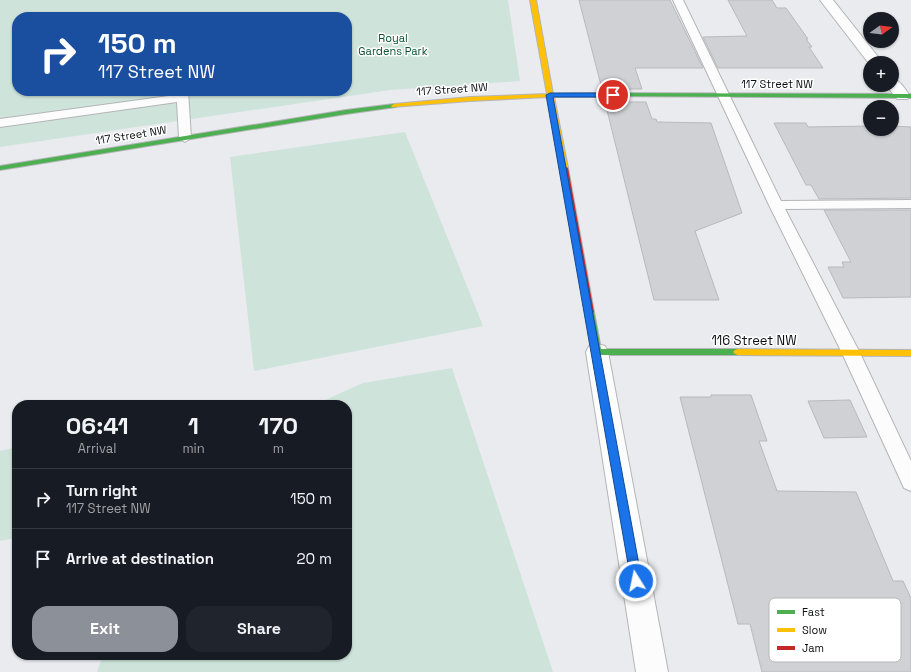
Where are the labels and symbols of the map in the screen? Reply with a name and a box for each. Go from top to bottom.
north arrow [863,12,899,48]
park label: Royal Gardens Park [358,31,428,58]
street label: 117 Street NW [741,77,813,91]
pin [596,78,630,112]
street label: 117 Street NW [416,79,489,98]
street label: 117 Street NW [95,122,168,148]
street label: 116 Street NW [711,332,797,349]
position arrow [615,560,657,602]
legend [769,598,901,662]
text: Fast [802,605,825,619]
text: Slow [802,623,827,637]
text: Jam [802,641,824,655]

